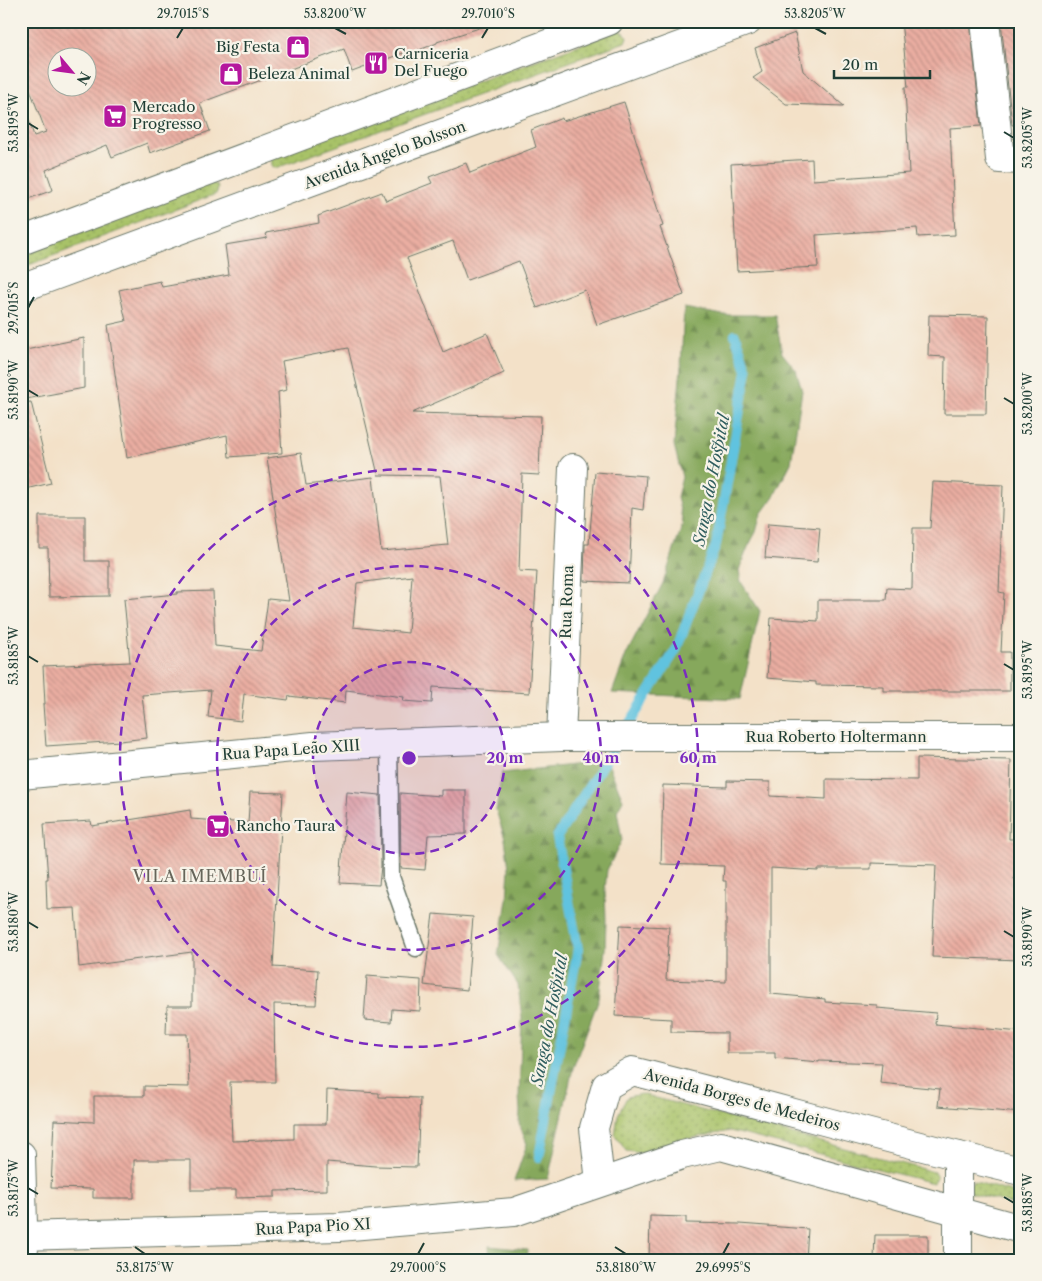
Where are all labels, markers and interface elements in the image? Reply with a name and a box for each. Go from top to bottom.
text: 29.7015°S [157,6,209,21]
text: 53.8200°W [304,6,367,21]
text: 29.7010°S [461,6,515,21]
text: 53.8205°W [784,6,847,21]
shop icon: Big Festa [285,34,311,60]
place label: Big Festa [216,37,280,56]
place label: Carniceria Del Fuego [394,44,469,80]
north arrow [48,48,98,98]
scale bar [834,48,931,80]
restaurant icon: Carniceria Del Fuego [363,50,389,76]
text: 20 m [842,55,878,74]
shop icon: Beleza Animal [218,61,244,87]
place label: Beleza Animal [248,64,351,83]
text: N [73,69,94,88]
text: 53.8195°W [6,93,21,153]
place label: Mercado Progresso [132,97,202,133]
supermarket icon: Mercado Progresso [102,103,128,129]
text: 53.8205°W [1020,106,1035,169]
street label: Avenida Ângelo Bolsson [300,116,469,193]
text: 29.7015°S [6,282,21,334]
text: 53.8190°W [6,359,21,420]
text: 53.8200°W [1020,372,1035,435]
water label: Sanga do Hospital [688,411,734,549]
street label: Rua Roma [556,565,577,639]
text: 53.8185°W [6,626,21,686]
text: 53.8195°W [1020,640,1035,700]
street label: Rua Roberto Holtermann [745,727,927,746]
street label: Rua Papa Leão XIII [221,735,361,764]
text: 20 m [486,748,524,767]
text: 40 m [582,748,620,767]
text: 60 m [679,748,717,767]
centre of rings [400,749,418,767]
supermarket icon: Rancho Taura [205,813,231,839]
place label: Rancho Taura [236,816,336,835]
district label: VILA IMEMBUÍ [132,866,267,886]
text: 53.8180°W [6,891,21,952]
text: 53.8190°W [1020,906,1035,967]
water label: Sanga do Hospital [526,951,572,1089]
street label: Avenida Borges de Medeiros [641,1064,842,1135]
text: 53.8175°W [6,1158,21,1217]
text: 53.8185°W [1020,1173,1035,1233]
street label: Rua Papa Pio XI [255,1214,371,1239]
text: 53.8175°W [116,1260,175,1275]
text: 29.7000°S [390,1260,446,1275]
text: 53.8180°W [596,1260,657,1275]
text: 29.6995°S [695,1260,751,1275]

